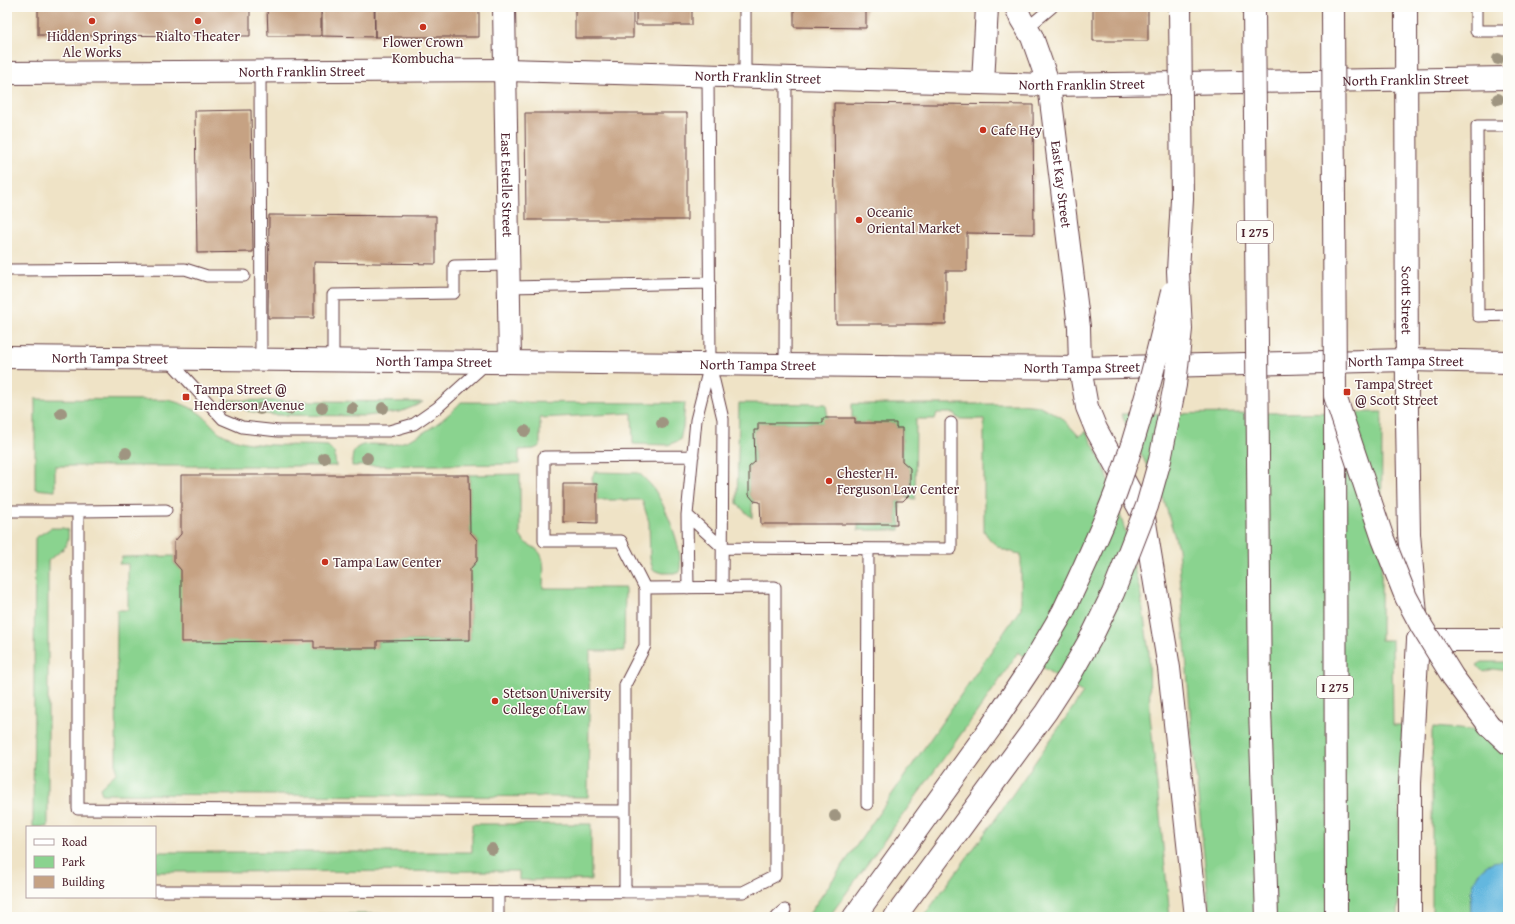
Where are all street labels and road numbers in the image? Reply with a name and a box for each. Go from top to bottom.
street label: North Franklin Street [239,61,365,82]
street label: North Franklin Street [694,65,821,89]
street label: North Franklin Street [1342,69,1469,91]
street label: North Franklin Street [1018,74,1145,95]
street label: East Estelle Street [496,133,518,237]
street label: East Kay Street [1046,139,1077,229]
road number: I 275 [1237,221,1273,243]
street label: Scott Street [1397,266,1417,334]
street label: North Tampa Street [52,347,168,369]
street label: North Tampa Street [1348,350,1464,371]
street label: North Tampa Street [376,351,492,372]
street label: North Tampa Street [700,354,816,375]
street label: North Tampa Street [1024,357,1140,378]
road number: I 275 [1317,676,1353,698]

